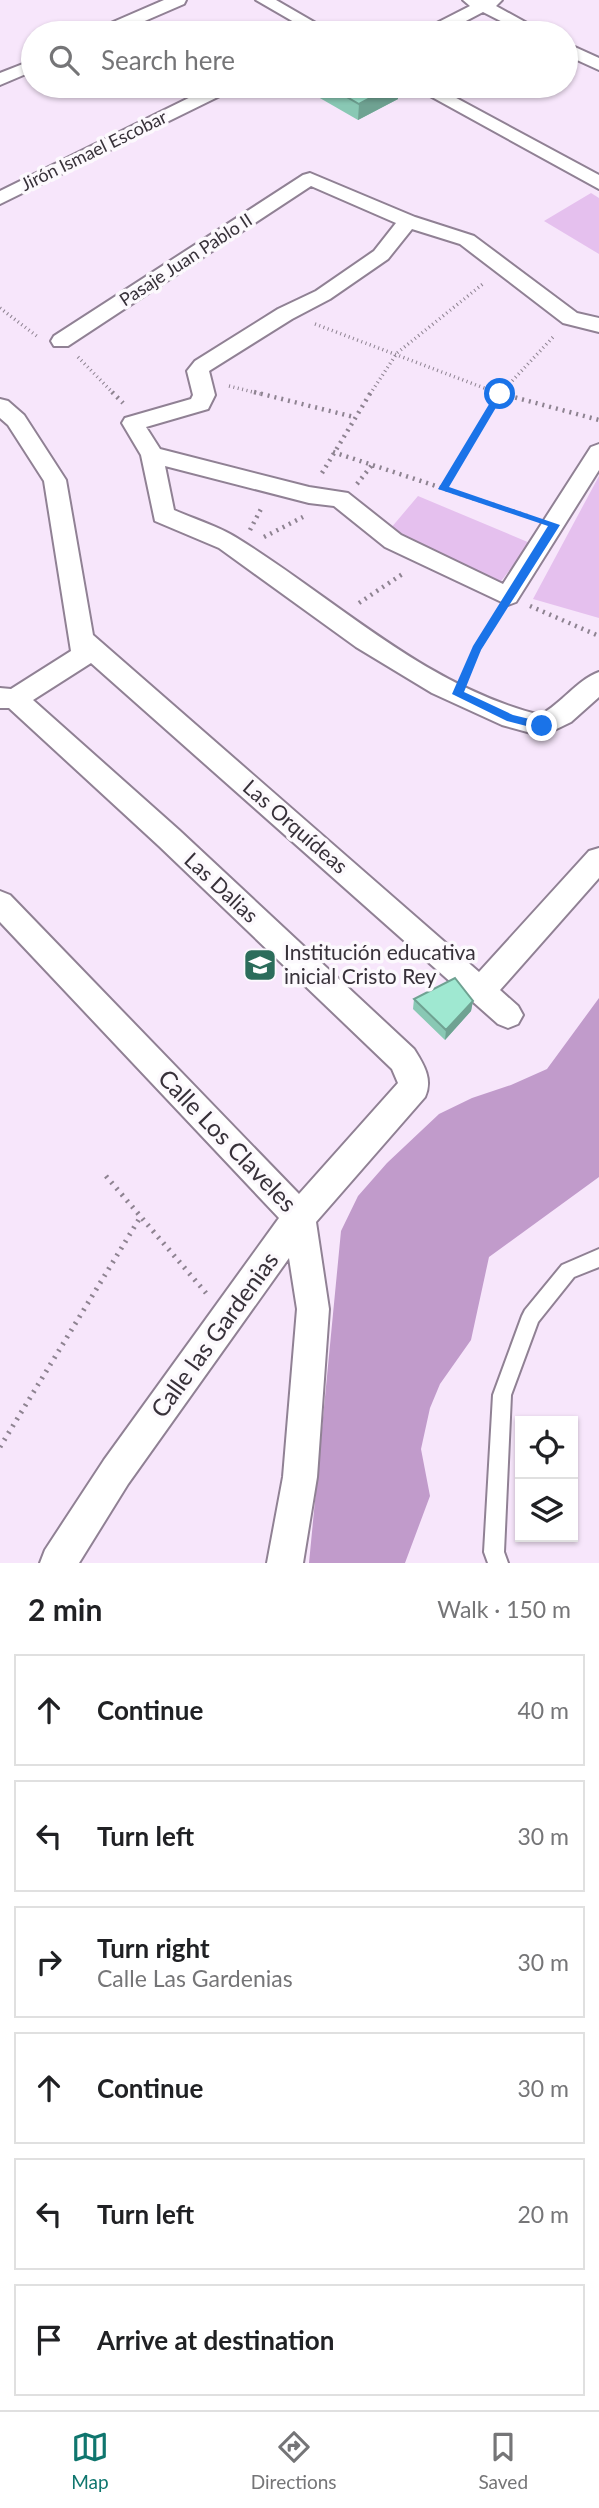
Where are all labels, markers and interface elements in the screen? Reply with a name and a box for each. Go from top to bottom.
search box [21,21,578,98]
icon: search [45,41,83,79]
text: Search here [101,44,235,76]
street label: Jirón Ismael Escobar [17,105,171,195]
street label: Pasaje Juan Pablo II [115,208,256,310]
route start [484,378,515,409]
route end [526,710,557,741]
street label: Las Orquídeas [239,774,353,878]
street label: Las Dalias [180,847,264,927]
place label: Institución educativa inicial Cristo Rey [284,939,476,988]
school or university icon: Institución educativa inicial Cristo Rey [241,946,279,984]
street label: Calle Los Claveles [153,1063,303,1217]
street label: Calle las Gardenias [144,1246,284,1423]
map controls [515,1416,578,1542]
button: locate [515,1416,578,1479]
button: layers [515,1479,578,1542]
text: 2 min [28,1591,102,1627]
text: Walk · 150 m [437,1595,571,1623]
icon: ahead [30,1691,68,1729]
text: Continue [97,1694,203,1726]
text: 40 m [518,1696,569,1724]
icon: left [30,1817,68,1855]
text: Turn left [97,1820,194,1852]
text: 30 m [518,1822,569,1850]
text: Turn right [97,1932,210,1964]
icon: right [30,1943,68,1981]
text: 30 m [518,1948,569,1976]
text: Calle Las Gardenias [97,1964,293,1992]
icon: ahead [30,2069,68,2107]
text: Continue [97,2072,203,2104]
text: 30 m [518,2074,569,2102]
icon: left [30,2195,68,2233]
text: Turn left [97,2198,194,2230]
text: 20 m [518,2200,569,2228]
icon: arrive [30,2321,68,2359]
text: Arrive at destination [97,2324,334,2356]
tab: Map [71,2428,109,2493]
tab: Directions [251,2428,337,2493]
tab: Saved [478,2428,528,2493]

